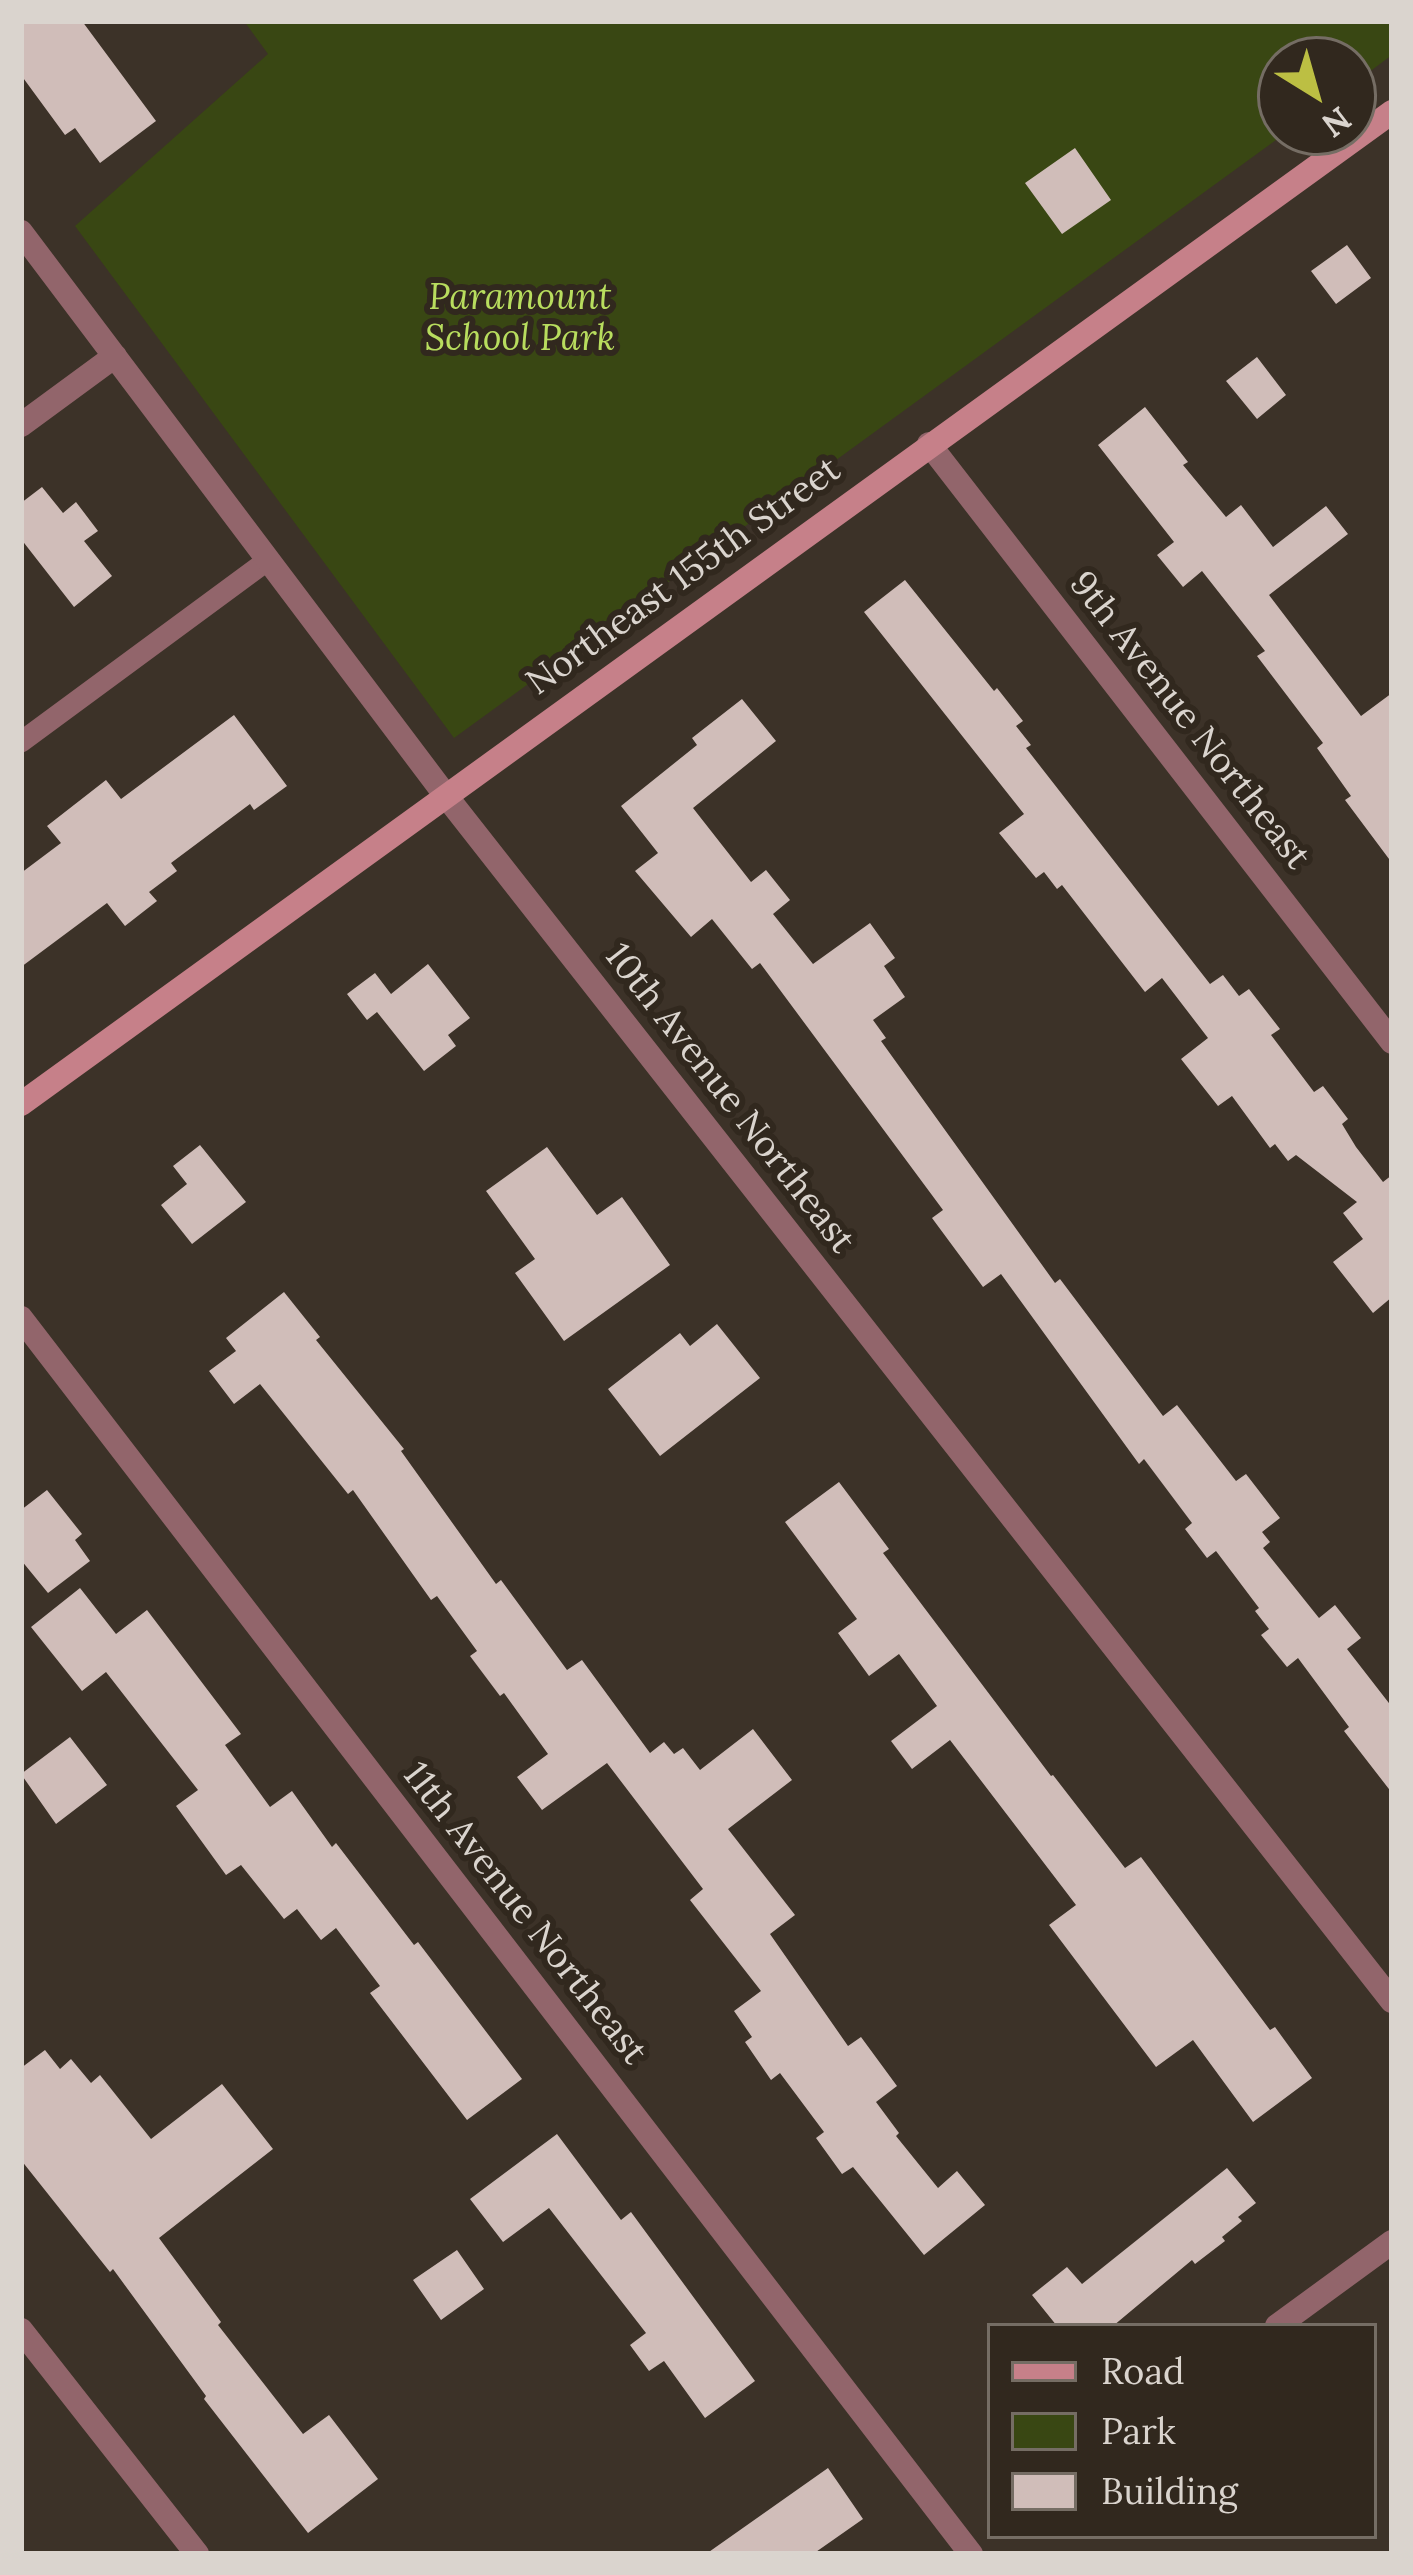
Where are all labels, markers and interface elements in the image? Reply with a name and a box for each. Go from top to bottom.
north arrow [1257,36,1377,156]
text: N [1314,98,1360,147]
park label: Paramount School Park [425,277,615,362]
street label: Northeast 155th Street [519,449,849,705]
street label: 9th Avenue Northeast [1059,564,1319,878]
street label: 10th Avenue Northeast [595,936,863,1262]
street label: 11th Avenue Northeast [393,1755,655,2073]
legend [987,2323,1377,2539]
text: Road [1101,2348,1185,2394]
text: Park [1101,2408,1176,2454]
text: Building [1101,2468,1238,2514]

